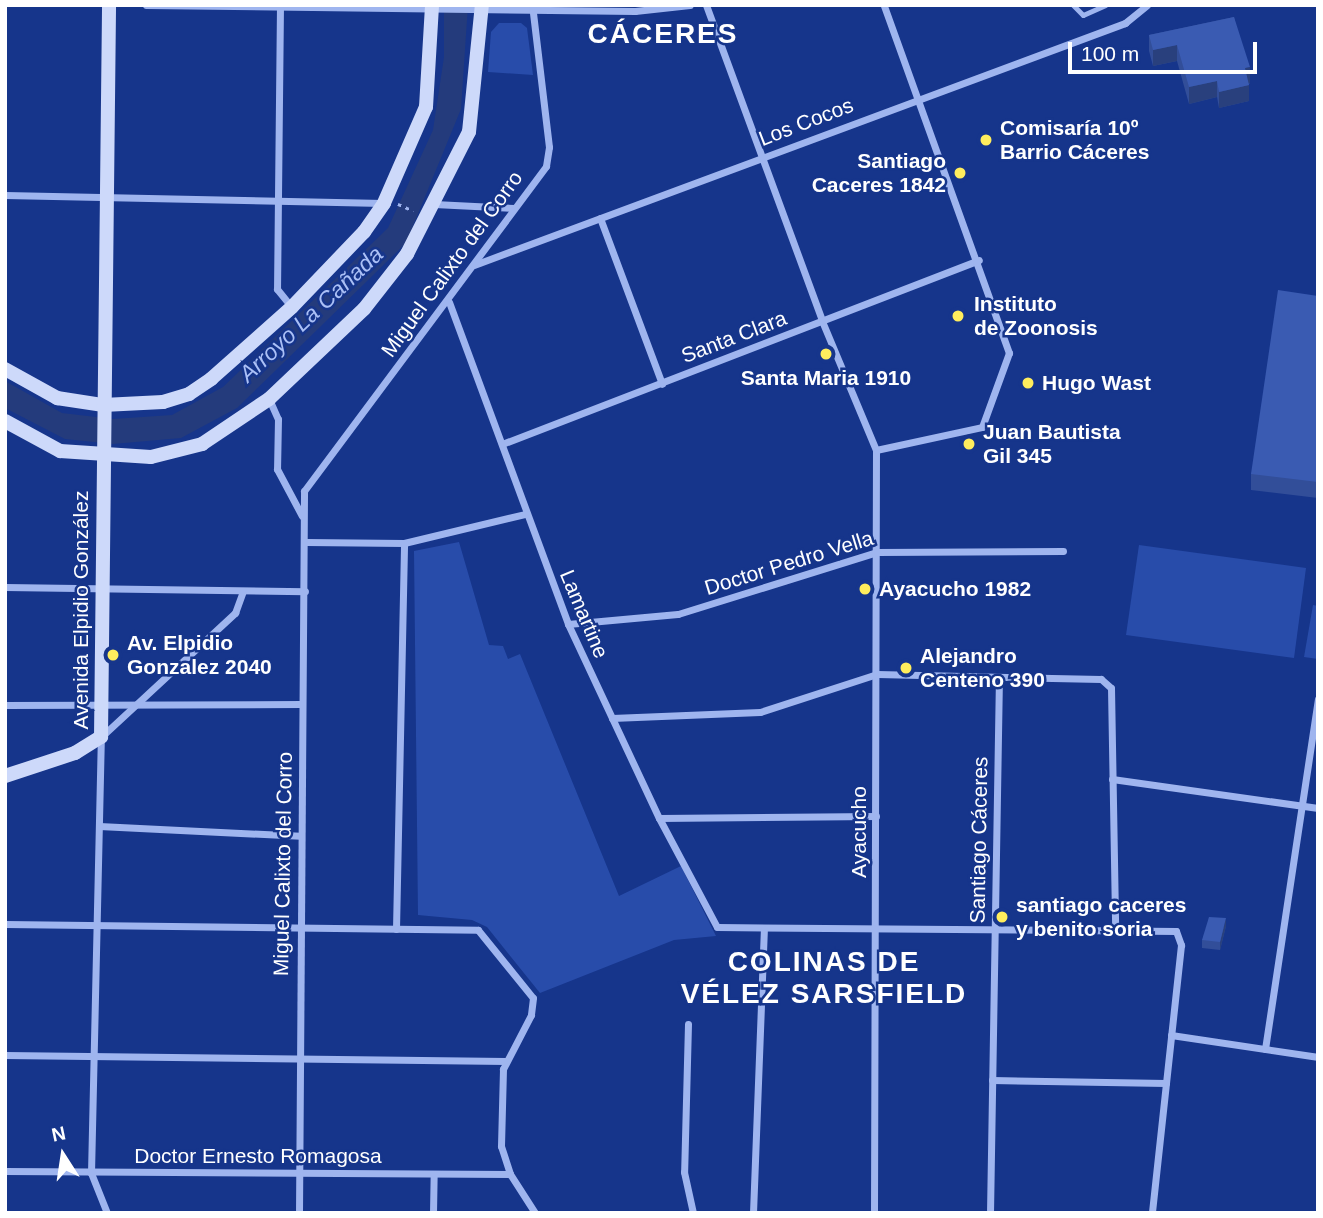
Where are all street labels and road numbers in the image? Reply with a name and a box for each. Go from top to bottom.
street label: Los Cocos [755,92,857,152]
street label: Miguel Calixto del Corro [376,166,528,362]
street label: Santa Clara [678,305,790,369]
street label: Avenida Elpidio González [68,491,94,729]
street label: Doctor Pedro Vella [702,525,876,601]
street label: Lamartine [554,566,614,662]
street label: Miguel Calixto del Corro [268,752,298,976]
street label: Santiago Cáceres [965,756,993,924]
street label: Ayacucho [846,786,872,878]
street label: Doctor Ernesto Romagosa [134,1143,382,1169]

